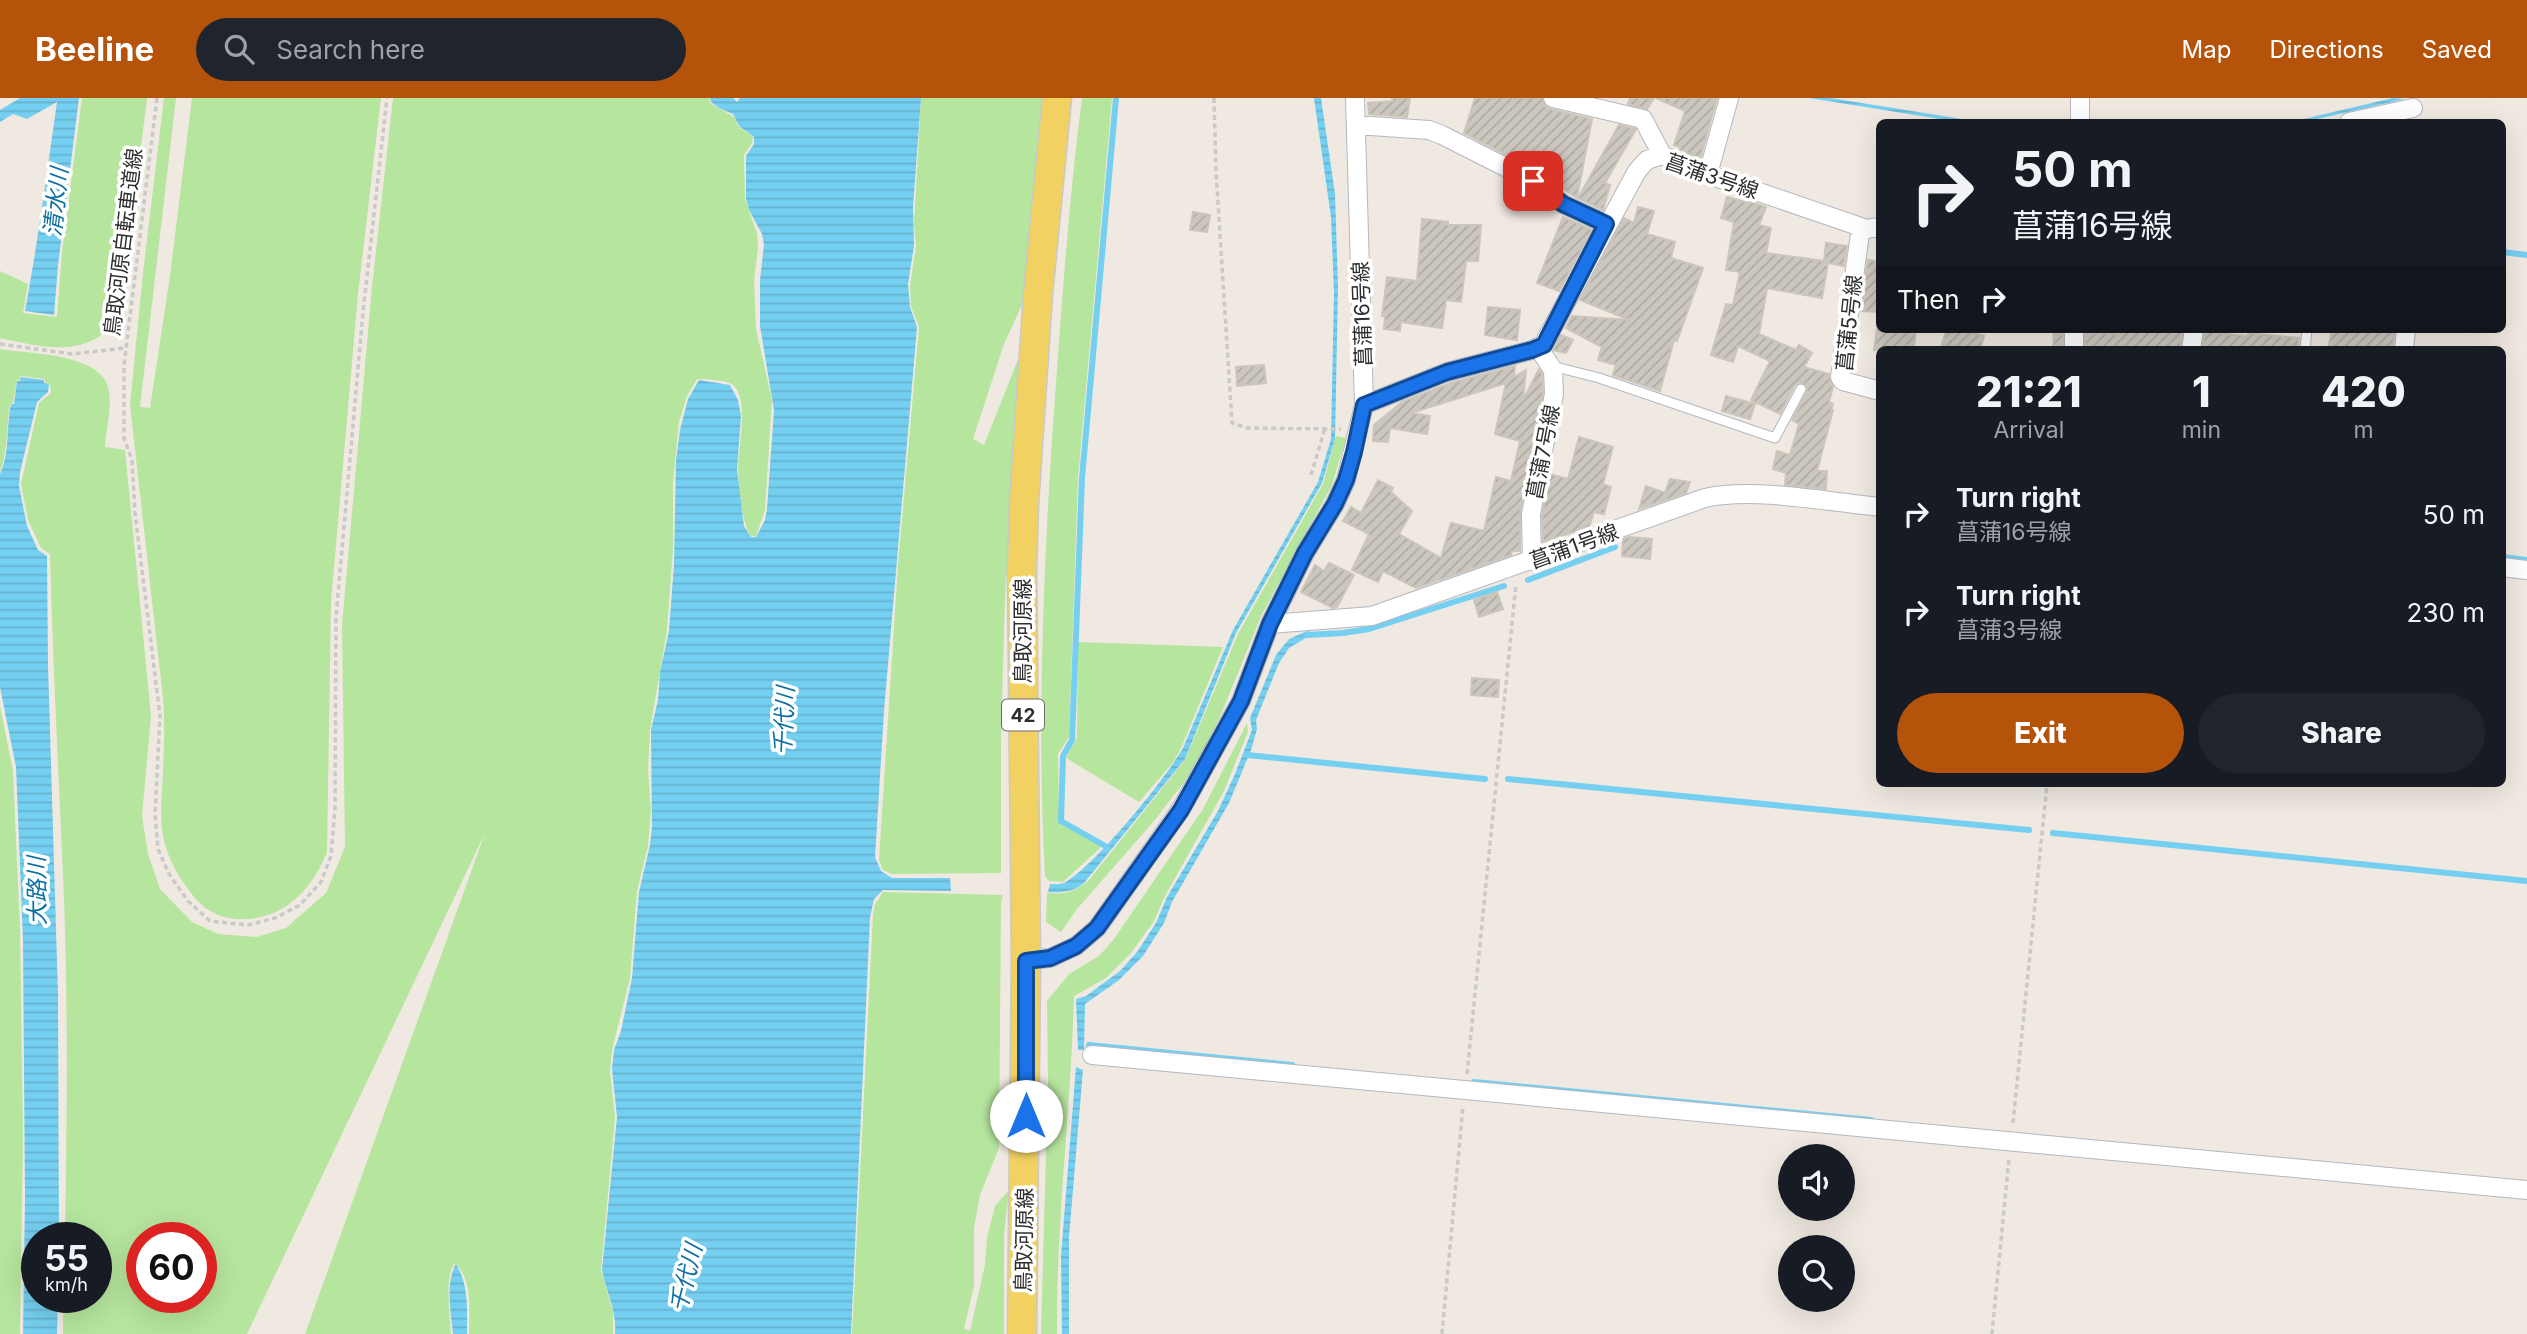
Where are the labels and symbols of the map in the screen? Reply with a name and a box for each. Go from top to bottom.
street label: 鳥取河原自転車道線 [99,147,147,337]
street label: 菖蒲3号線 [1662,148,1762,204]
pin [1503,151,1563,211]
water label: 清水川 [38,163,74,238]
street label: 菖蒲16号線 [1348,261,1376,367]
street label: 菖蒲5号線 [1832,274,1866,372]
street label: 菖蒲7号線 [1522,403,1564,501]
street label: 菖蒲1号線 [1526,518,1622,574]
street label: 鳥取河原線 [1010,579,1035,684]
water label: 千代川 [768,683,800,756]
road number: 42 [1002,700,1044,730]
water label: 大路川 [22,853,52,926]
position arrow [989,1079,1063,1153]
street label: 鳥取河原線 [1011,1187,1037,1293]
speed limit sign: 60 [126,1222,217,1313]
water label: 千代川 [664,1238,709,1315]

